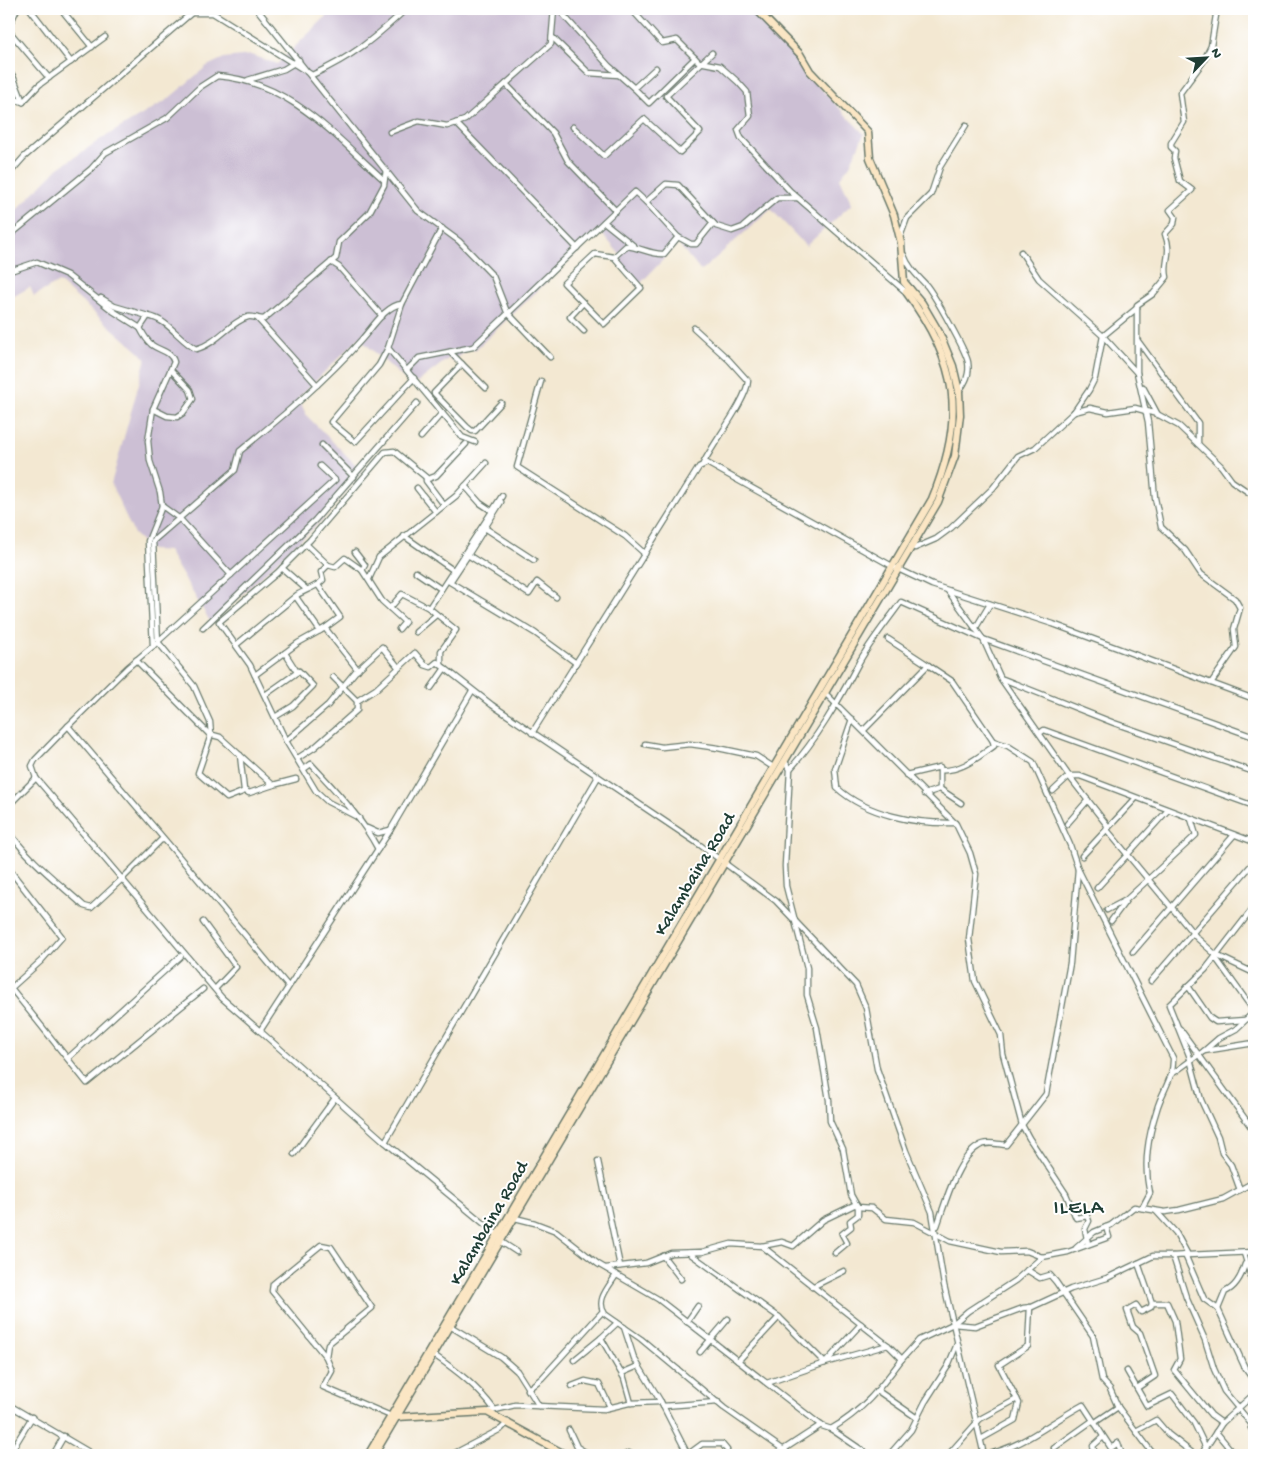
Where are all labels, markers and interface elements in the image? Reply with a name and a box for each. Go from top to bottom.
north arrow [1180,32,1230,82]
text: N [1206,46,1225,61]
street label: Kalambaina Road [650,807,743,941]
street label: Kalambaina Road [445,1156,536,1290]
district label: ILELA [1054,1197,1105,1222]

